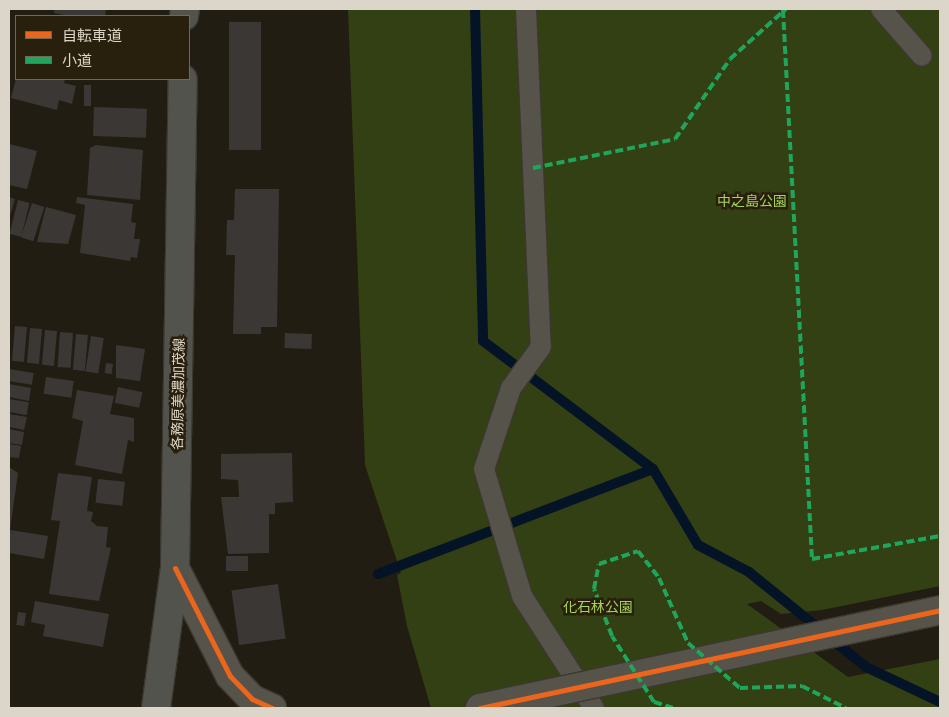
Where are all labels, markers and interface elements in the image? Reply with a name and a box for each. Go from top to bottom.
legend [15,15,190,80]
text: 自転車道 [62,25,122,45]
text: 小道 [62,50,92,70]
park label: 中之島公園 [717,193,787,209]
street label: 各務原美濃加茂線 [169,338,187,450]
park label: 化石林公園 [563,599,633,615]

